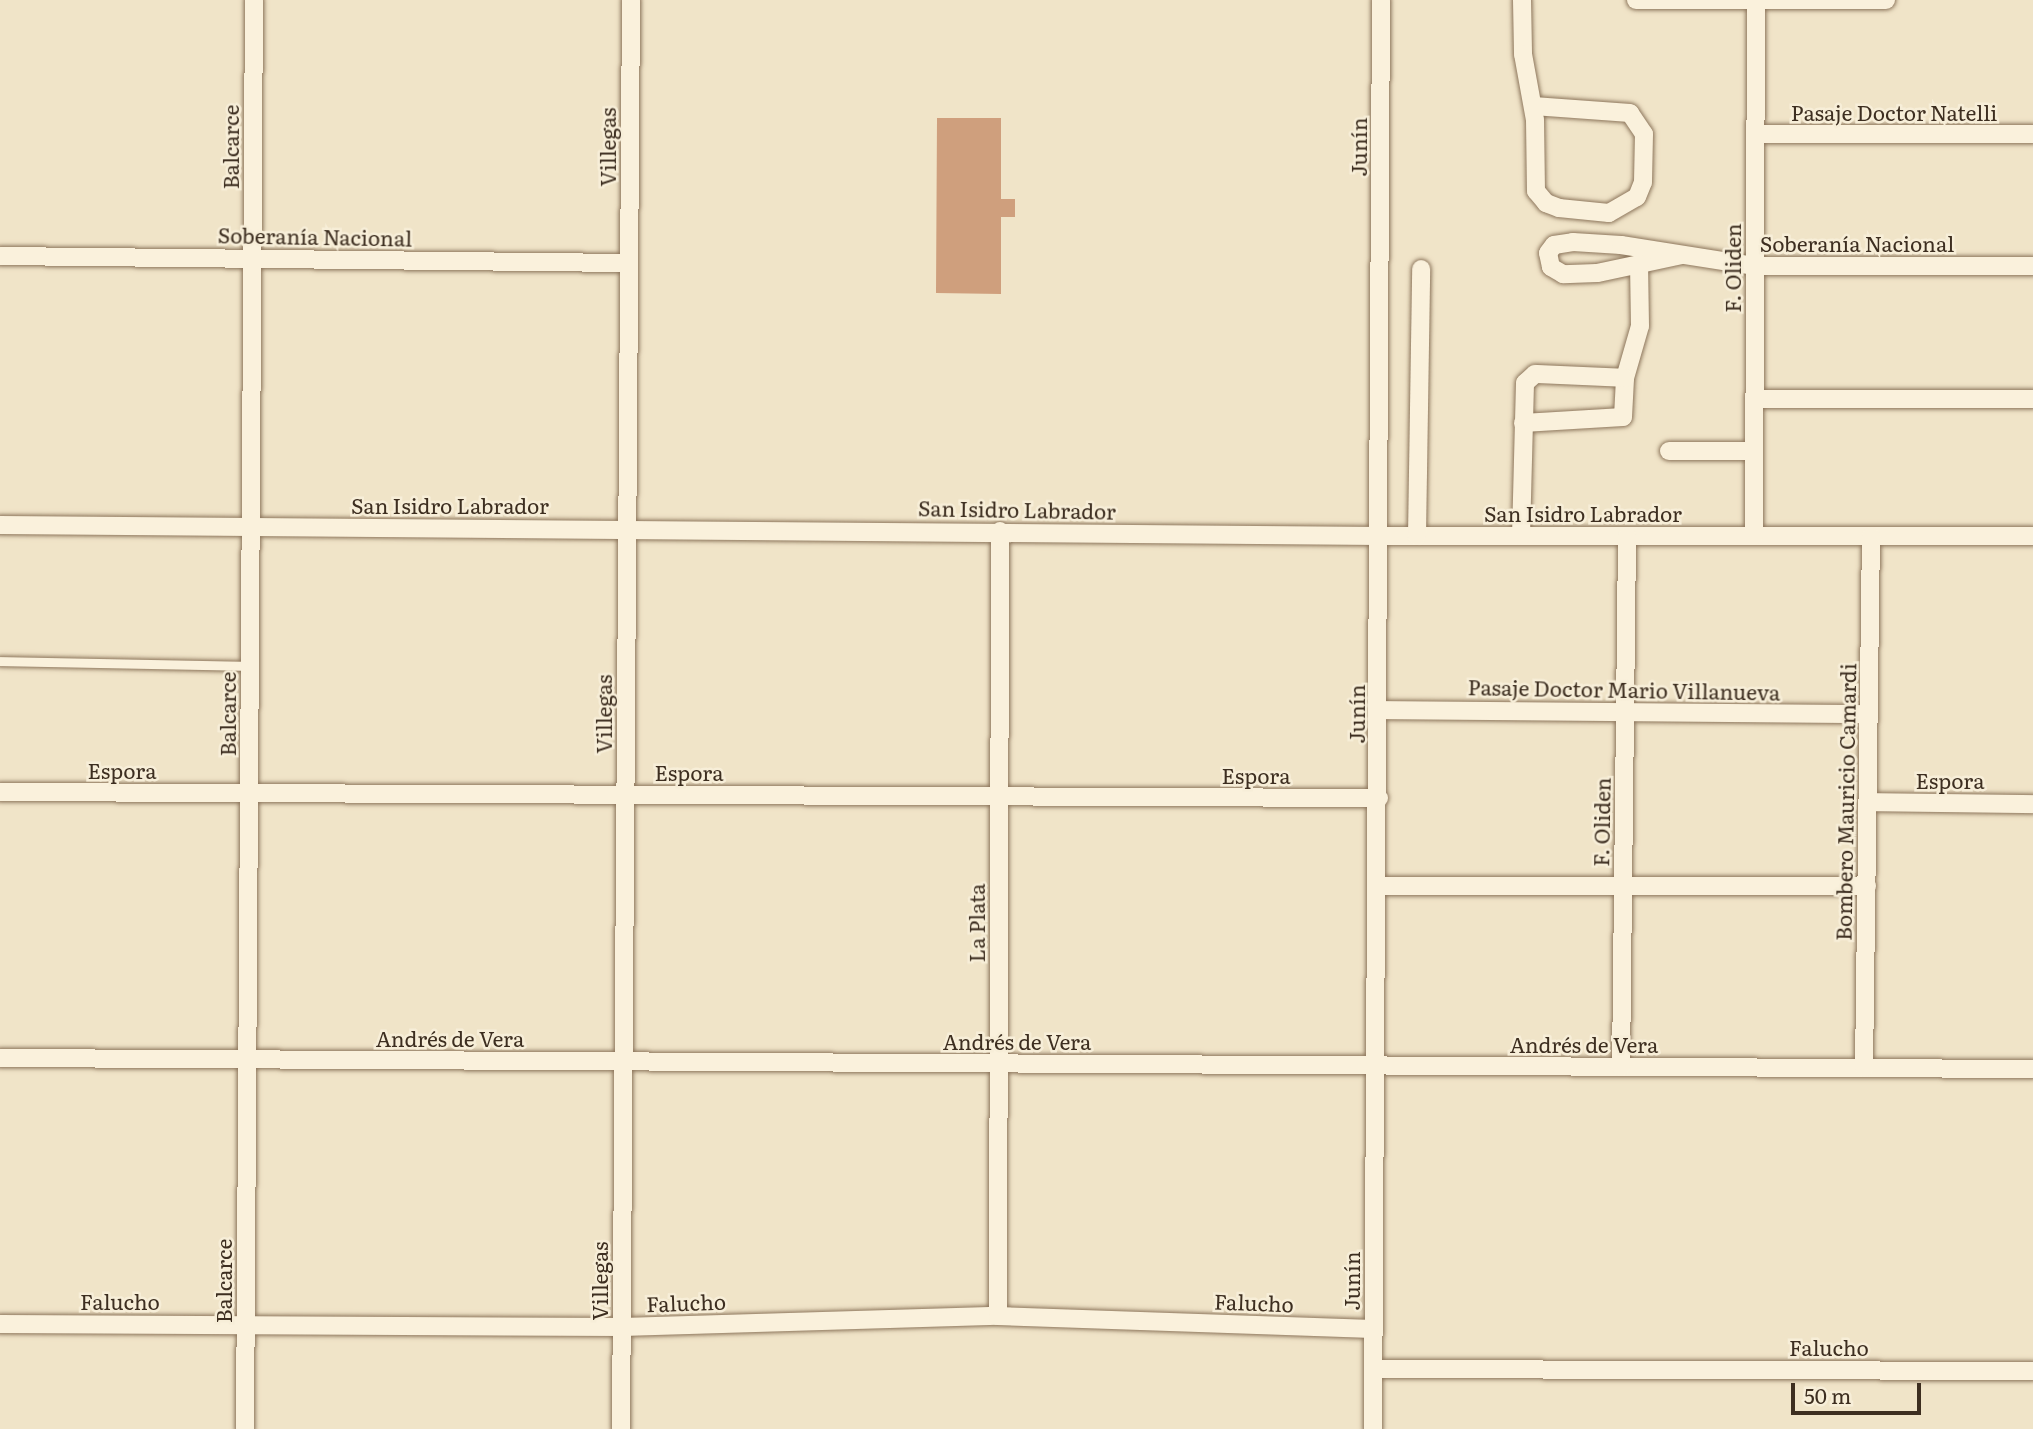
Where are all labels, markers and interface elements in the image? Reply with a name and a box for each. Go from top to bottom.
street label: Pasaje Doctor Natelli [1791,99,1997,125]
street label: Balcarce [217,105,243,189]
street label: Villegas [594,107,620,187]
street label: Junín [1345,117,1371,177]
street label: Soberanía Nacional [217,222,413,250]
street label: F. Oliden [1719,223,1745,313]
street label: Soberanía Nacional [1760,230,1954,256]
street label: San Isidro Labrador [351,492,549,518]
street label: San Isidro Labrador [918,495,1116,523]
street label: San Isidro Labrador [1484,500,1682,526]
street label: Bombero Mauricio Camardi [1830,663,1860,941]
street label: Balcarce [214,672,240,756]
street label: Villegas [590,674,616,754]
street label: Pasaje Doctor Mario Villanueva [1468,674,1780,704]
street label: Junín [1343,684,1369,744]
street label: Espora [87,757,157,783]
street label: Espora [654,759,724,785]
street label: Espora [1221,762,1291,788]
street label: Espora [1915,767,1985,793]
street label: F. Oliden [1588,777,1614,867]
street label: La Plata [963,884,989,962]
street label: Andrés de Vera [376,1025,524,1051]
street label: Andrés de Vera [943,1028,1091,1054]
street label: Andrés de Vera [1510,1031,1658,1057]
street label: Balcarce [210,1239,236,1323]
street label: Villegas [586,1241,612,1321]
street label: Junín [1338,1251,1364,1311]
street label: Falucho [80,1288,160,1314]
street label: Falucho [646,1288,726,1316]
street label: Falucho [1214,1288,1294,1316]
street label: Falucho [1789,1334,1869,1360]
scale bar [1795,1370,1924,1414]
text: 50 m [1804,1379,1851,1410]

